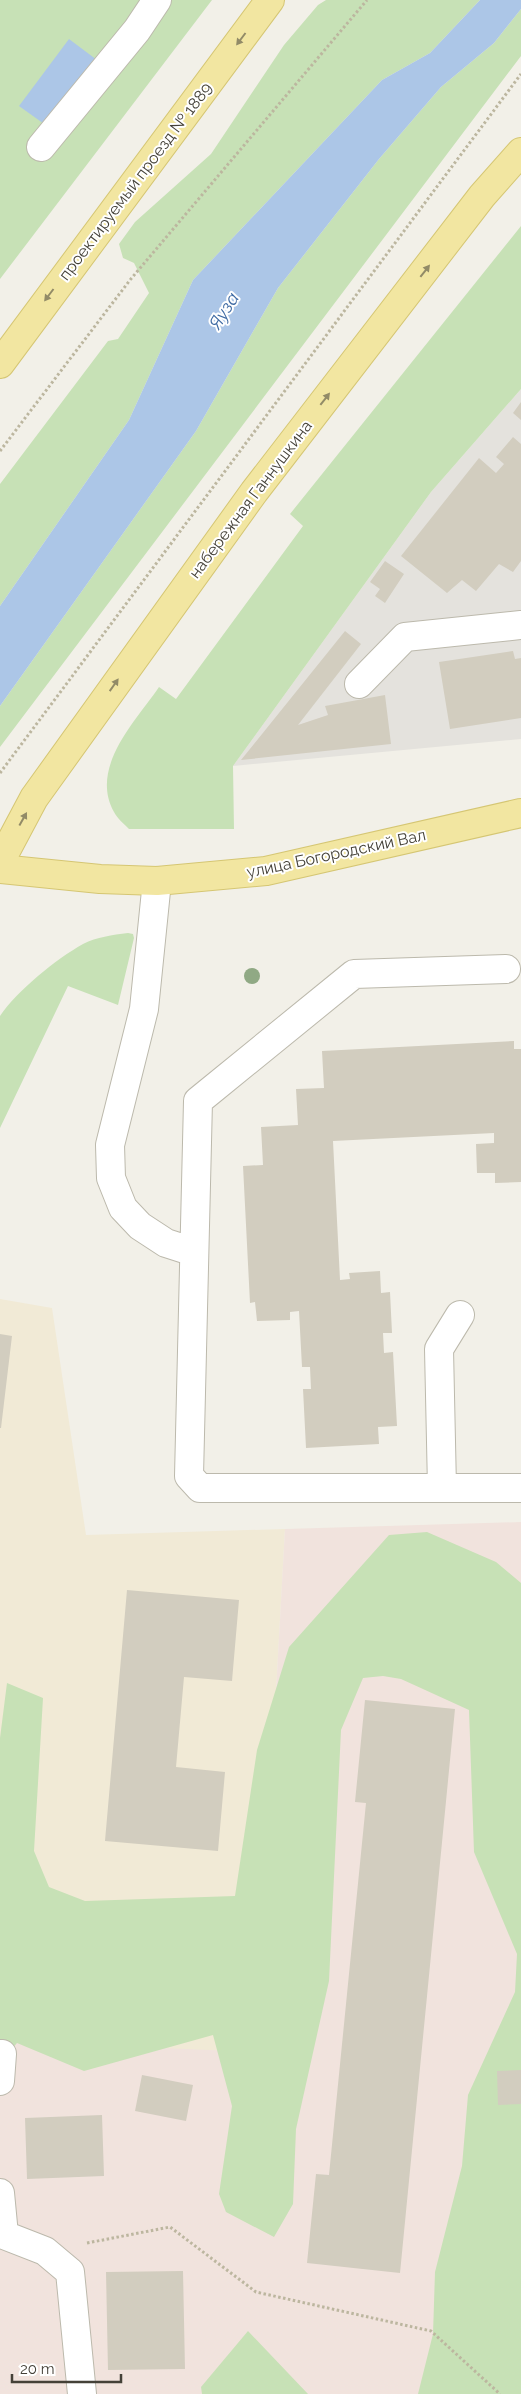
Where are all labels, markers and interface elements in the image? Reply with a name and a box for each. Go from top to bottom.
one-way arrow [236,32,246,46]
street label: проектируемый проезд № 1889 [55,79,216,284]
one-way arrow [419,264,430,277]
one-way arrow [44,288,55,301]
water label: Яуза [204,288,243,333]
one-way arrow [320,393,331,406]
street label: набережная Ганнушкина [185,417,316,582]
one-way arrow [109,679,120,692]
one-way arrow [18,812,27,825]
street label: улица Богородский Вал [245,825,427,882]
scale bar [12,2352,121,2384]
text: 20 m [20,2360,55,2378]

